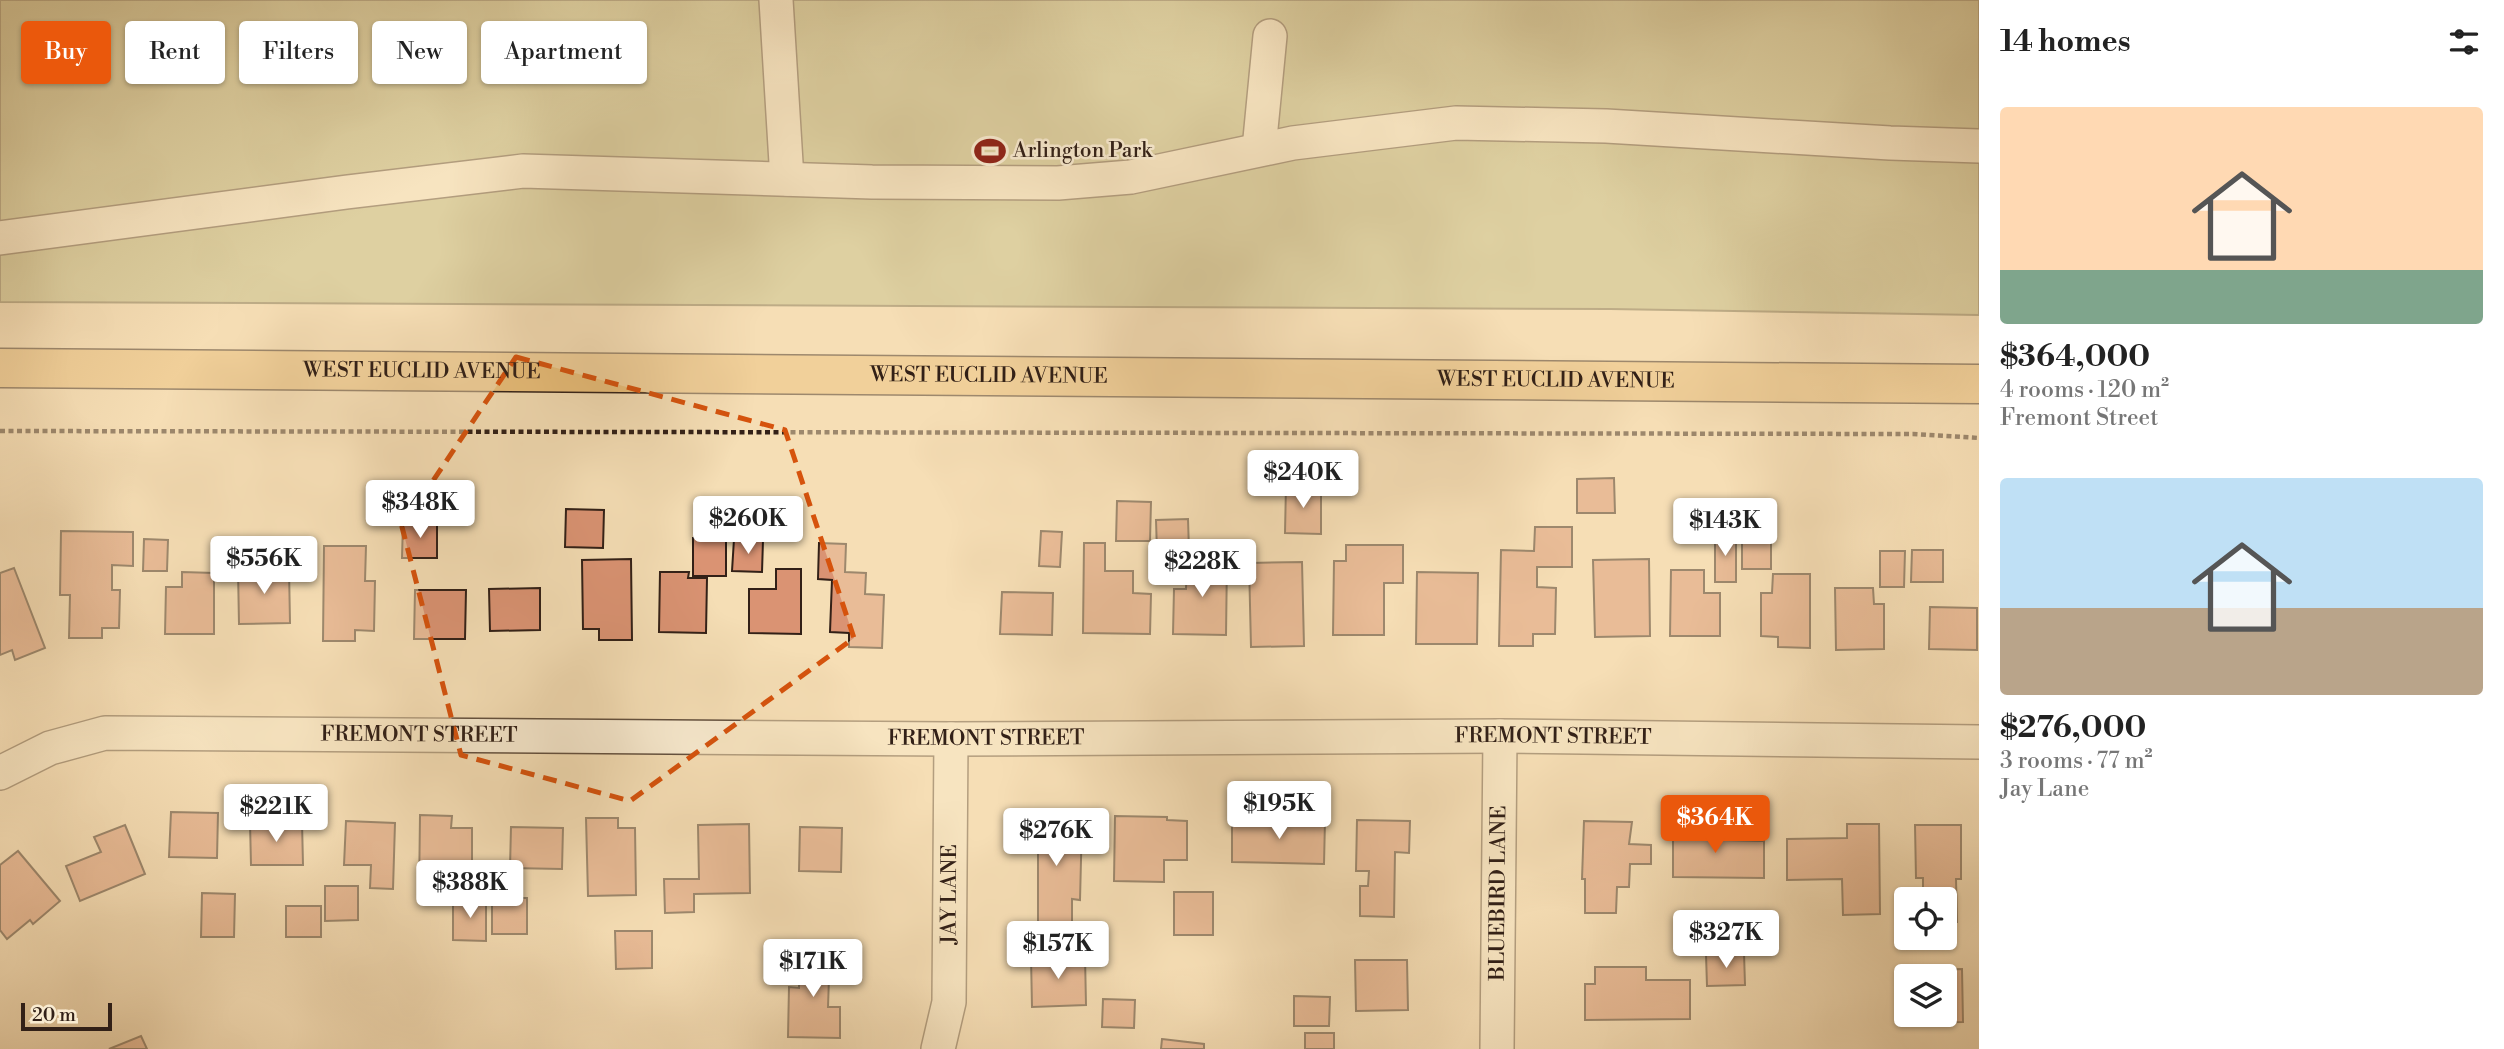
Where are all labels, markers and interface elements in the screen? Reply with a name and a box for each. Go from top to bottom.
chip: Buy [21,21,111,84]
chip: Rent [125,21,225,84]
chip: Filters [239,21,358,84]
chip: New [372,21,467,84]
chip: Apartment [481,21,647,84]
text: 14 homes [2000,23,2131,61]
icon: filters [2445,23,2483,61]
sports icon: Arlington Park [973,134,1007,168]
place label: Arlington Park [1012,138,1153,164]
icon: home [2179,153,2305,279]
text: $364,000 [2000,338,2150,376]
street label: WEST EUCLID AVENUE [302,357,541,385]
street label: WEST EUCLID AVENUE [869,362,1108,390]
street label: WEST EUCLID AVENUE [1436,367,1675,395]
text: 4 rooms · 120 m² [2000,376,2169,404]
text: Fremont Street [2000,404,2158,432]
pin: $240K [1254,450,1352,510]
text: $240K [1263,459,1343,487]
pin: $348K [371,480,469,540]
text: $348K [382,489,458,517]
pin: $260K [699,496,797,556]
pin: $143K [1676,498,1774,558]
text: $260K [709,505,787,533]
text: $143K [1689,507,1761,535]
icon: home [2179,524,2305,650]
pin: $556K [215,536,313,596]
pin: $228K [1153,540,1251,599]
text: $556K [226,545,302,573]
text: $228K [1164,548,1240,576]
text: $276,000 [2000,709,2146,747]
street label: FREMONT STREET [320,722,518,749]
street label: FREMONT STREET [1454,723,1652,751]
street label: FREMONT STREET [887,725,1085,752]
text: 3 rooms · 77 m² [2000,747,2153,775]
text: Jay Lane [2000,775,2089,803]
pin: $195K [1230,782,1328,841]
pin: $221K [227,784,325,844]
text: $195K [1243,790,1315,818]
text: $221K [240,793,312,821]
pin: $364K [1666,796,1764,855]
text: $364K [1677,804,1753,832]
street label: BLUEBIRD LANE [1485,805,1512,982]
pin: $276K [1007,808,1105,868]
text: $276K [1019,817,1093,845]
street label: JAY LANE [936,844,963,945]
pin: $388K [421,860,519,920]
text: $388K [432,869,508,897]
map controls [1894,887,1957,1027]
button: locate [1894,887,1957,950]
pin: $327K [1677,911,1775,970]
text: $327K [1689,919,1763,947]
pin: $157K [1009,922,1107,981]
text: $157K [1023,930,1093,958]
pin: $171K [764,940,862,999]
text: $171K [779,948,847,976]
button: layers [1894,964,1957,1027]
scale bar [21,1000,112,1032]
text: 20 m [32,1003,76,1027]

